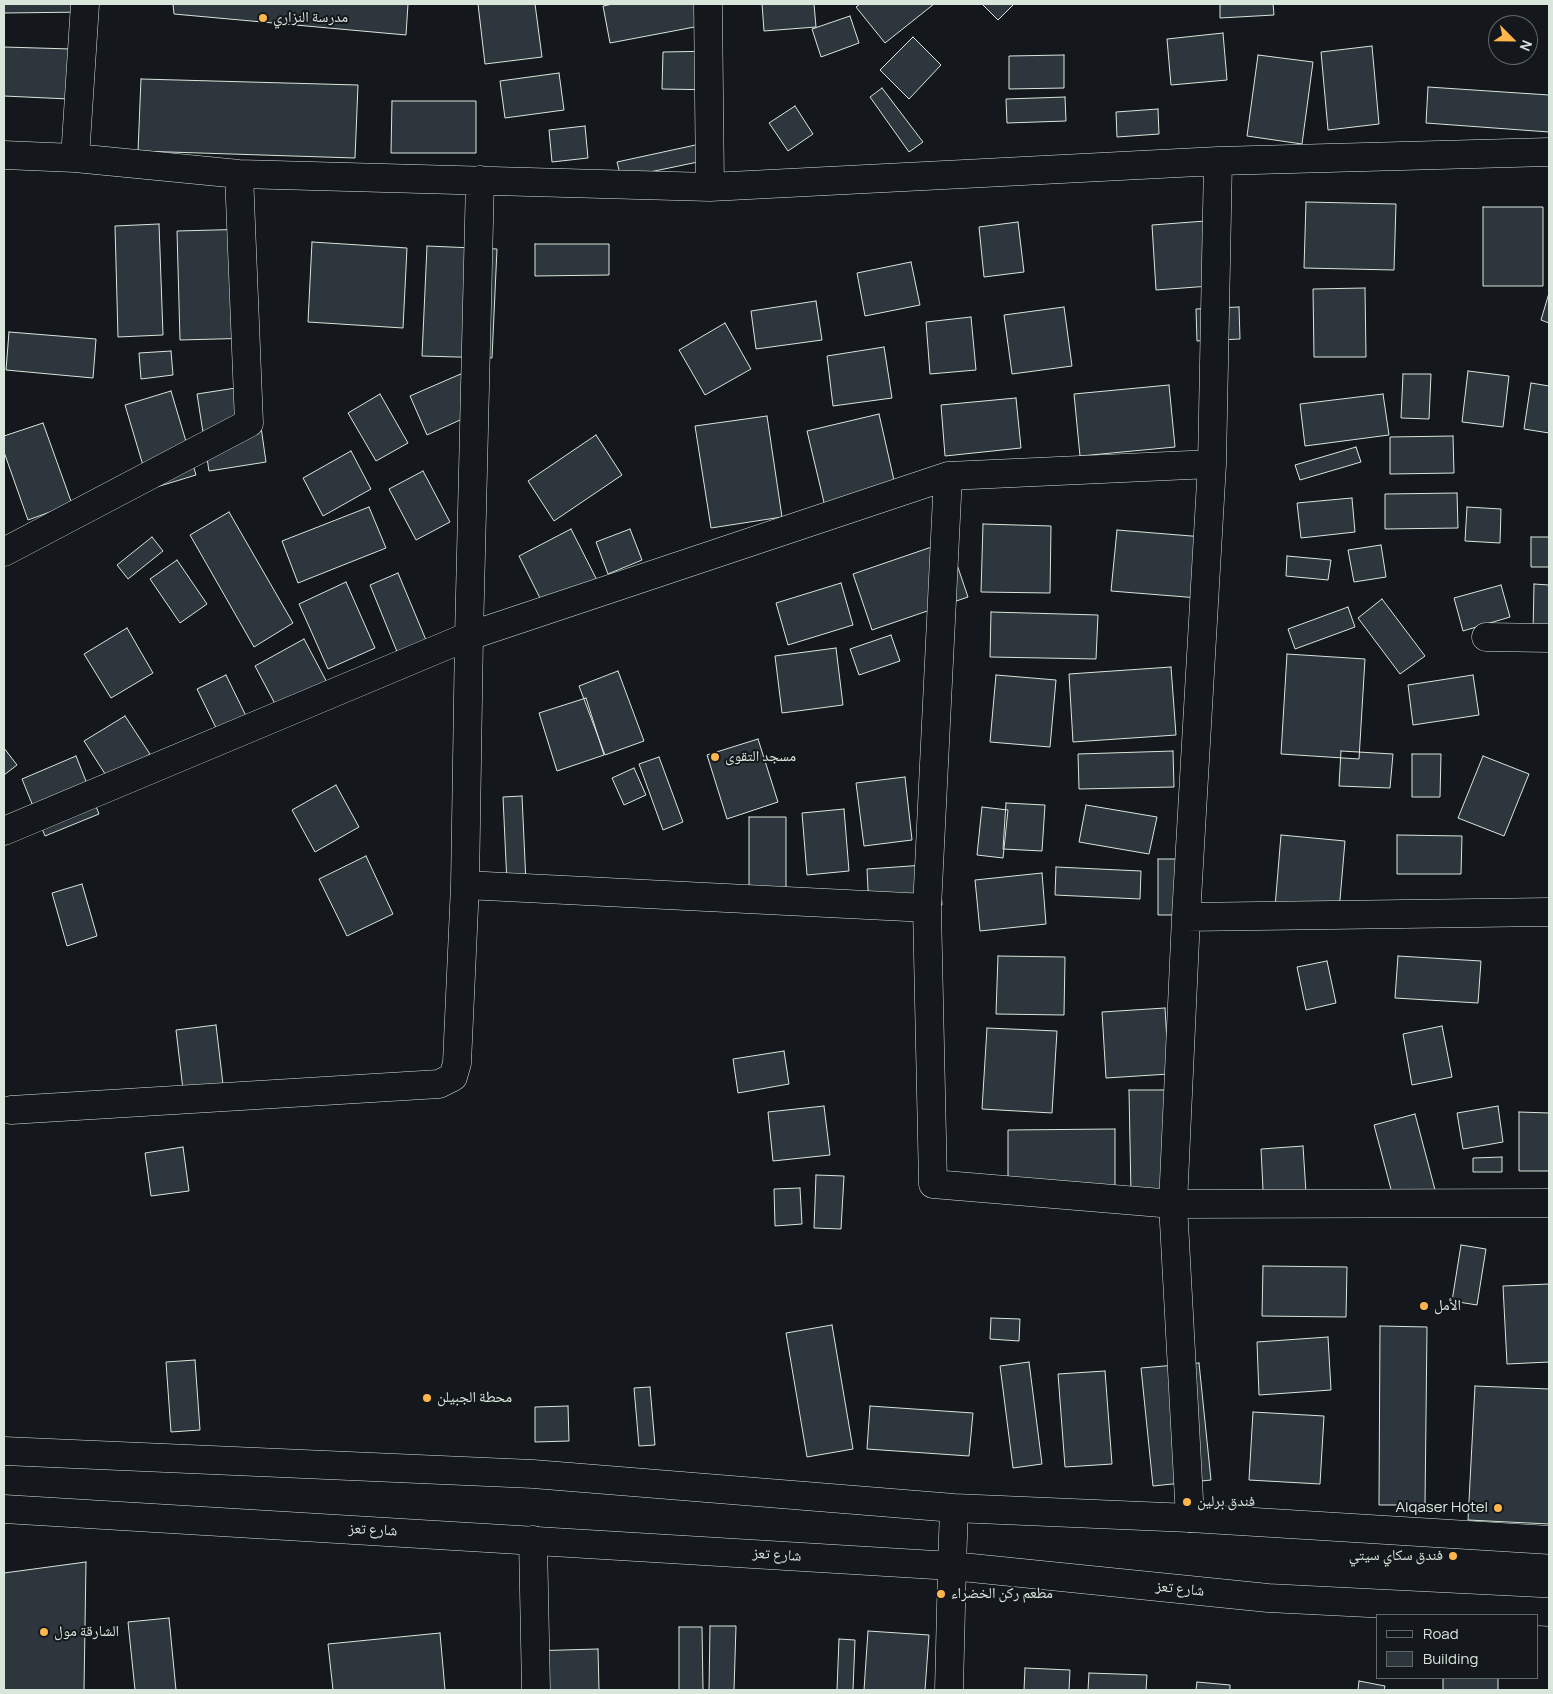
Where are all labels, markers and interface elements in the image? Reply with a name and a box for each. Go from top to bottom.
place label: مدرسة النزاري [273,9,348,27]
marker: مدرسة النزاري [257,12,269,24]
north arrow [1488,15,1538,65]
text: N [1516,37,1537,54]
place label: مسجد التقوى [725,748,796,766]
marker: مسجد التقوى [709,751,721,763]
place label: الأمل [1434,1297,1461,1315]
marker: الأمل [1418,1300,1430,1312]
place label: محطة الجبيلن [437,1389,512,1407]
marker: محطة الجبيلن [421,1392,433,1404]
place label: فندق برلين [1197,1493,1255,1511]
marker: فندق برلين [1181,1496,1193,1508]
place label: Alqaser Hotel [1396,1499,1488,1517]
marker: Alqaser Hotel [1492,1502,1504,1514]
street label: شارع تعز [348,1520,398,1540]
street label: شارع تعز [752,1544,802,1566]
place label: فندق سكاي سيتي [1349,1547,1443,1565]
marker: فندق سكاي سيتي [1447,1550,1459,1562]
street label: شارع تعز [1155,1577,1205,1601]
place label: مطعم ركن الخضراء [951,1585,1053,1603]
marker: مطعم ركن الخضراء [935,1588,947,1600]
legend [1376,1614,1538,1679]
place label: الشارقة مول [54,1623,119,1641]
text: Road [1423,1623,1459,1644]
marker: الشارقة مول [38,1626,50,1638]
text: Building [1423,1648,1478,1669]

